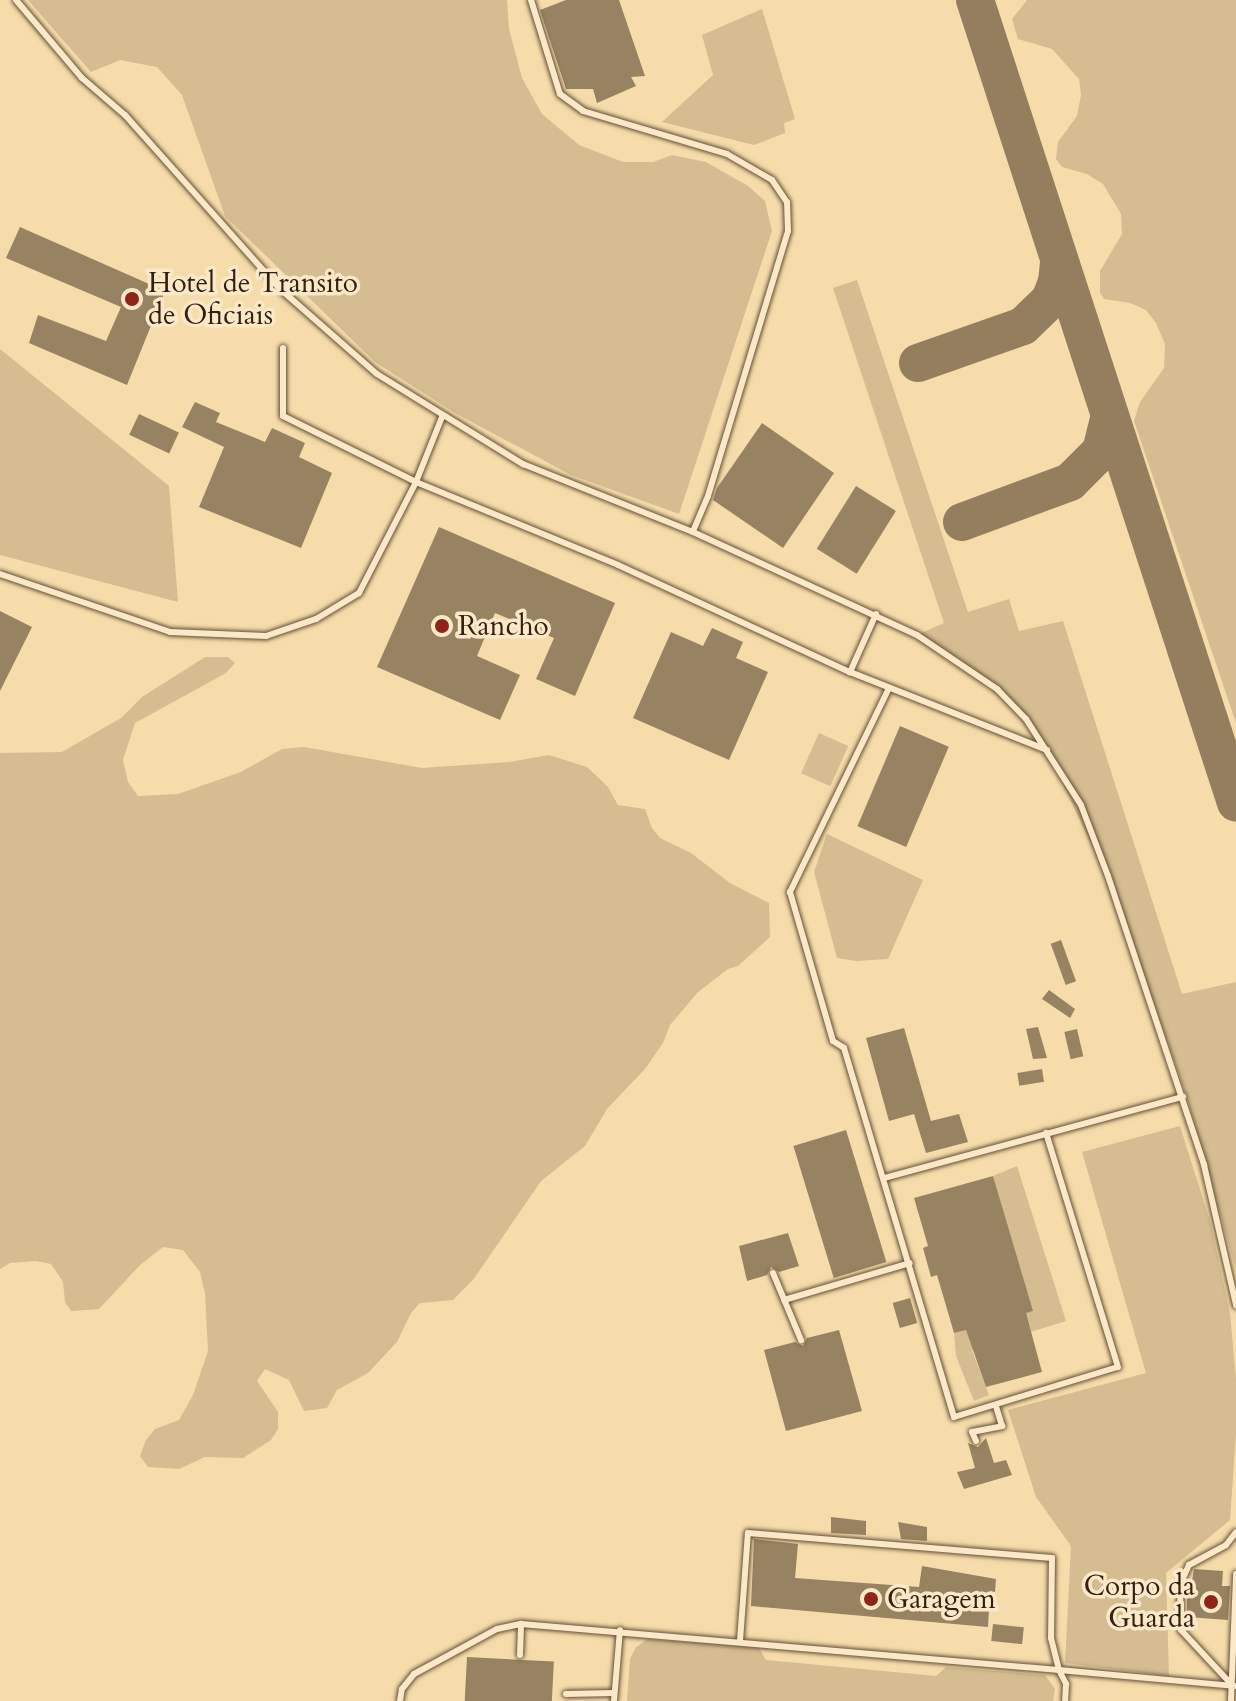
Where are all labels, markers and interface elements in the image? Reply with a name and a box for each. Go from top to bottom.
place label: Hotel de Transito de Oficiais [148,266,358,332]
marker: Hotel de Transito de Oficiais [123,290,141,308]
place label: Rancho [458,609,549,643]
marker: Rancho [433,617,451,635]
place label: Corpo da Guarda [1084,1569,1195,1635]
place label: Garagem [887,1582,996,1616]
marker: Garagem [862,1590,880,1608]
marker: Corpo da Guarda [1202,1593,1220,1611]

